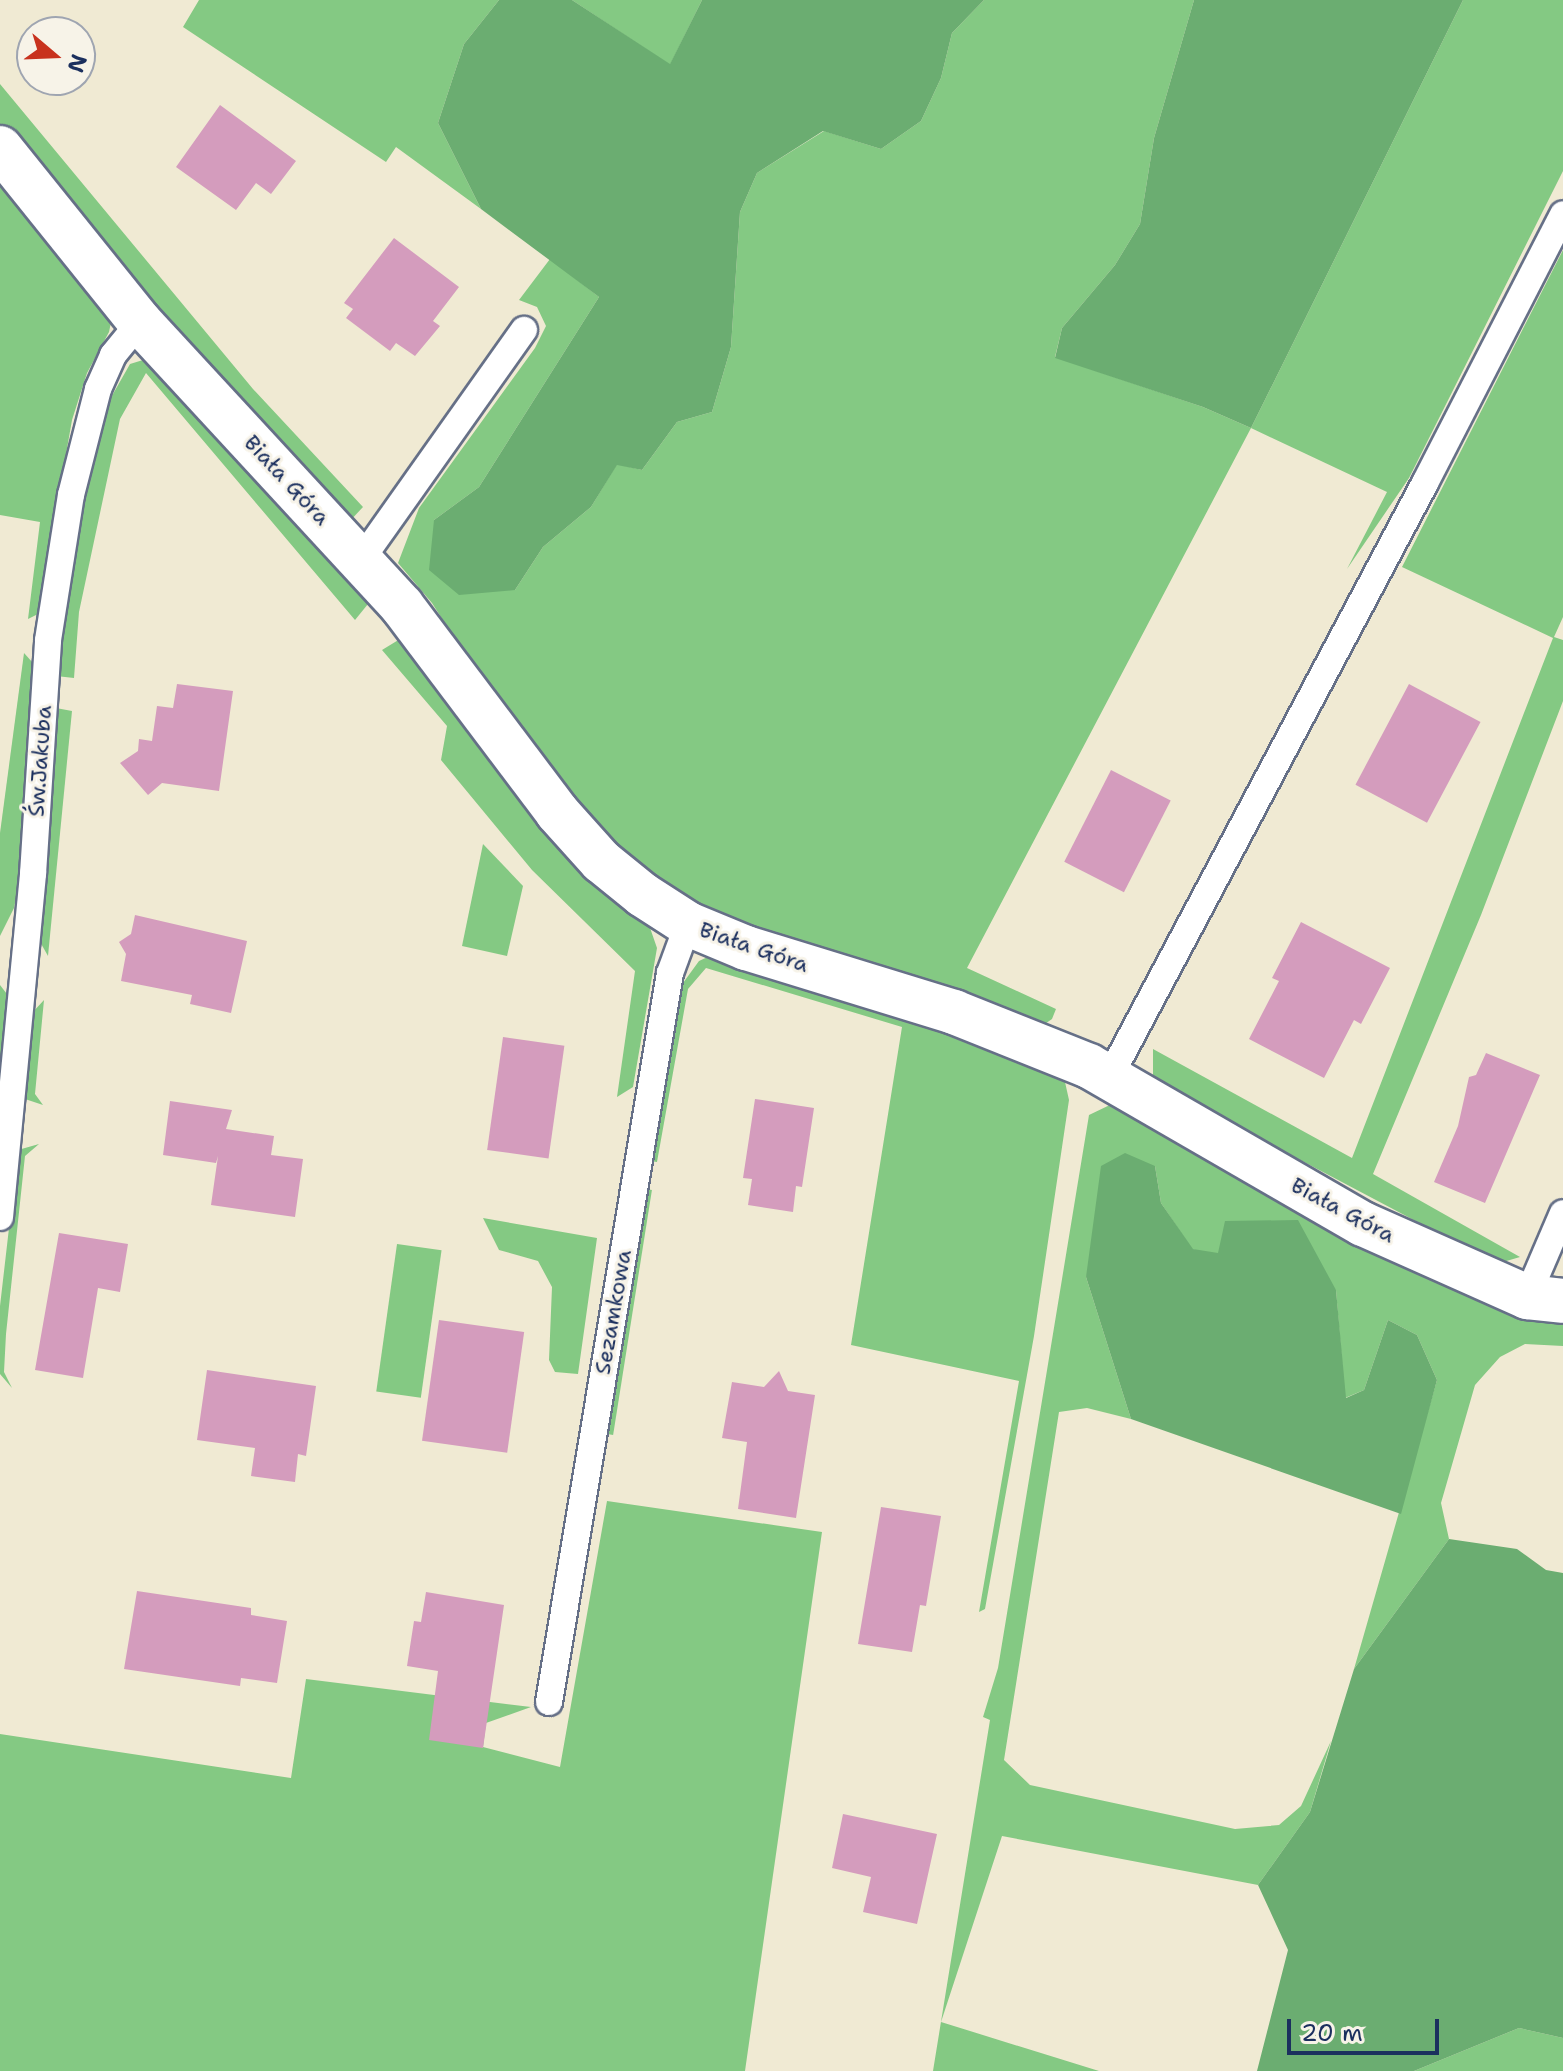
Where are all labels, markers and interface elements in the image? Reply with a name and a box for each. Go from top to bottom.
north arrow [16,16,96,96]
text: N [61,50,94,76]
street label: Biała Góra [239,429,335,531]
street label: Św.Jakuba [23,704,57,818]
street label: Biała Góra [696,916,812,978]
street label: Biała Góra [1287,1172,1399,1248]
street label: Sezamkowa [589,1248,637,1376]
scale bar [1291,2003,1443,2053]
text: 20 m [1301,2017,1363,2049]

